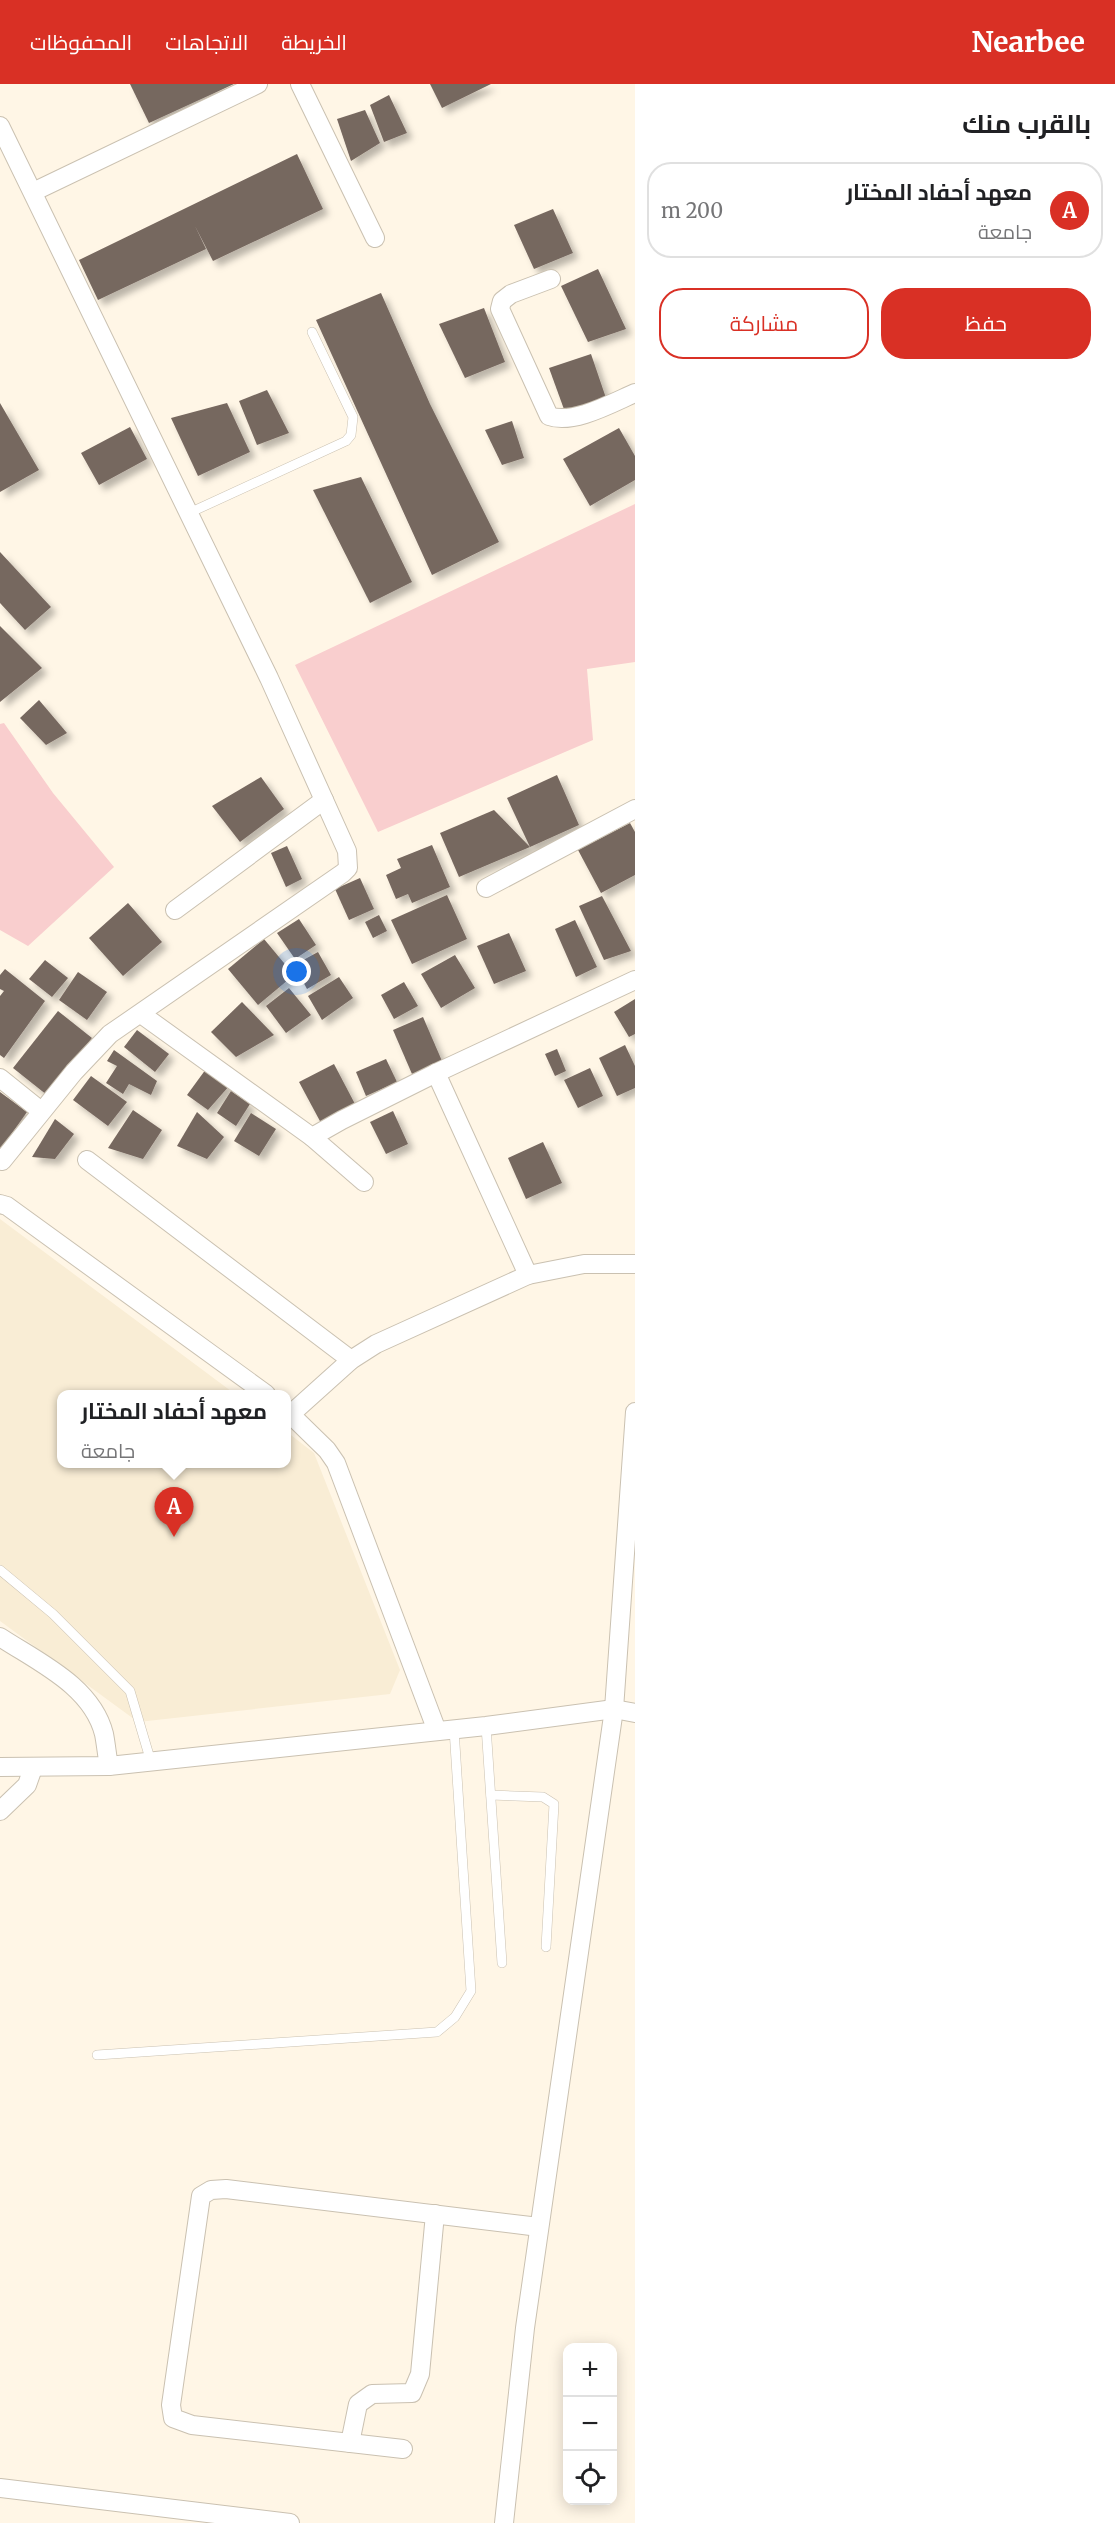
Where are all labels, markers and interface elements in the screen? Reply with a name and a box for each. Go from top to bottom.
text: Nearbee [972,24,1085,60]
text: المحفوظات [30,29,132,56]
text: الاتجاهات [165,29,248,56]
text: الخريطة [281,29,347,56]
text: بالقرب منك [962,107,1091,140]
text: معهد أحفاد المختار [846,178,1032,206]
text: 200 m [661,198,723,223]
text: A [1062,198,1077,223]
text: جامعة [978,219,1032,244]
button: مشاركة [659,288,869,359]
button: حفظ [881,288,1091,359]
your location [282,957,311,986]
popup [57,1390,291,1468]
text: معهد أحفاد المختار [81,1397,267,1425]
text: جامعة [81,1438,135,1463]
pin: A [154,1488,194,1537]
map controls [563,2343,617,2505]
button: + [563,2343,617,2397]
button: − [563,2397,617,2451]
button: locate [563,2451,617,2505]

